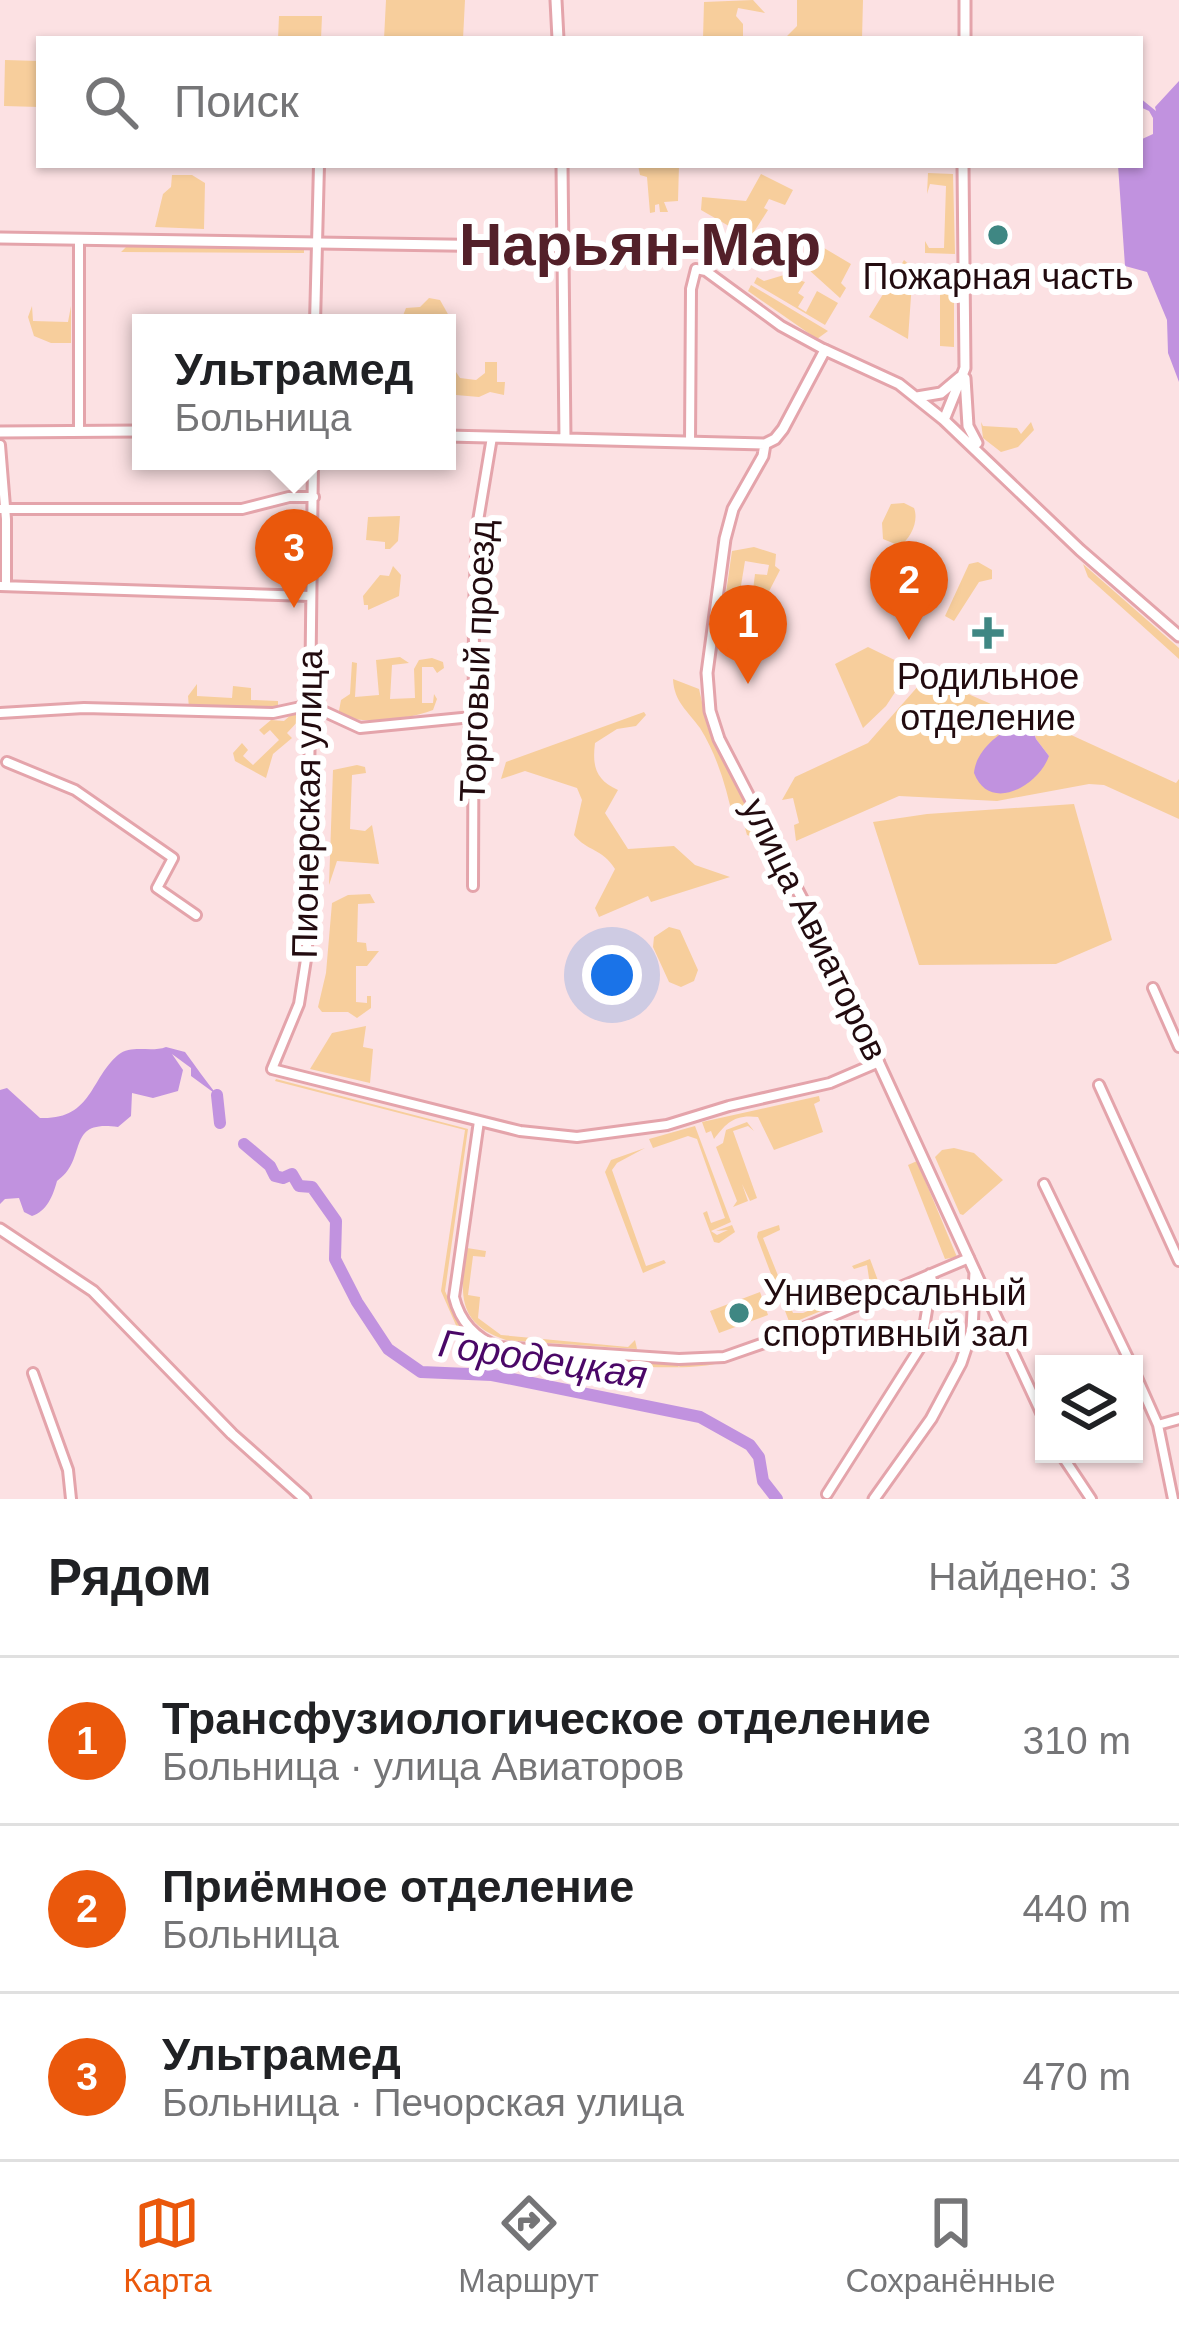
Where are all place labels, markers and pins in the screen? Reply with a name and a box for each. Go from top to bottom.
marker: Пожарная часть [985,222,1011,248]
place label: Пожарная часть [862,256,1134,297]
pin: 3 [255,509,333,608]
pin: 2 [870,541,948,640]
pin: 1 [709,585,787,684]
marker: Родильное отделение [972,617,1004,649]
place label: Родильное отделение [897,656,1079,738]
place label: Универсальный спортивный зал [763,1272,1029,1354]
marker: Универсальный спортивный зал [726,1300,752,1326]

